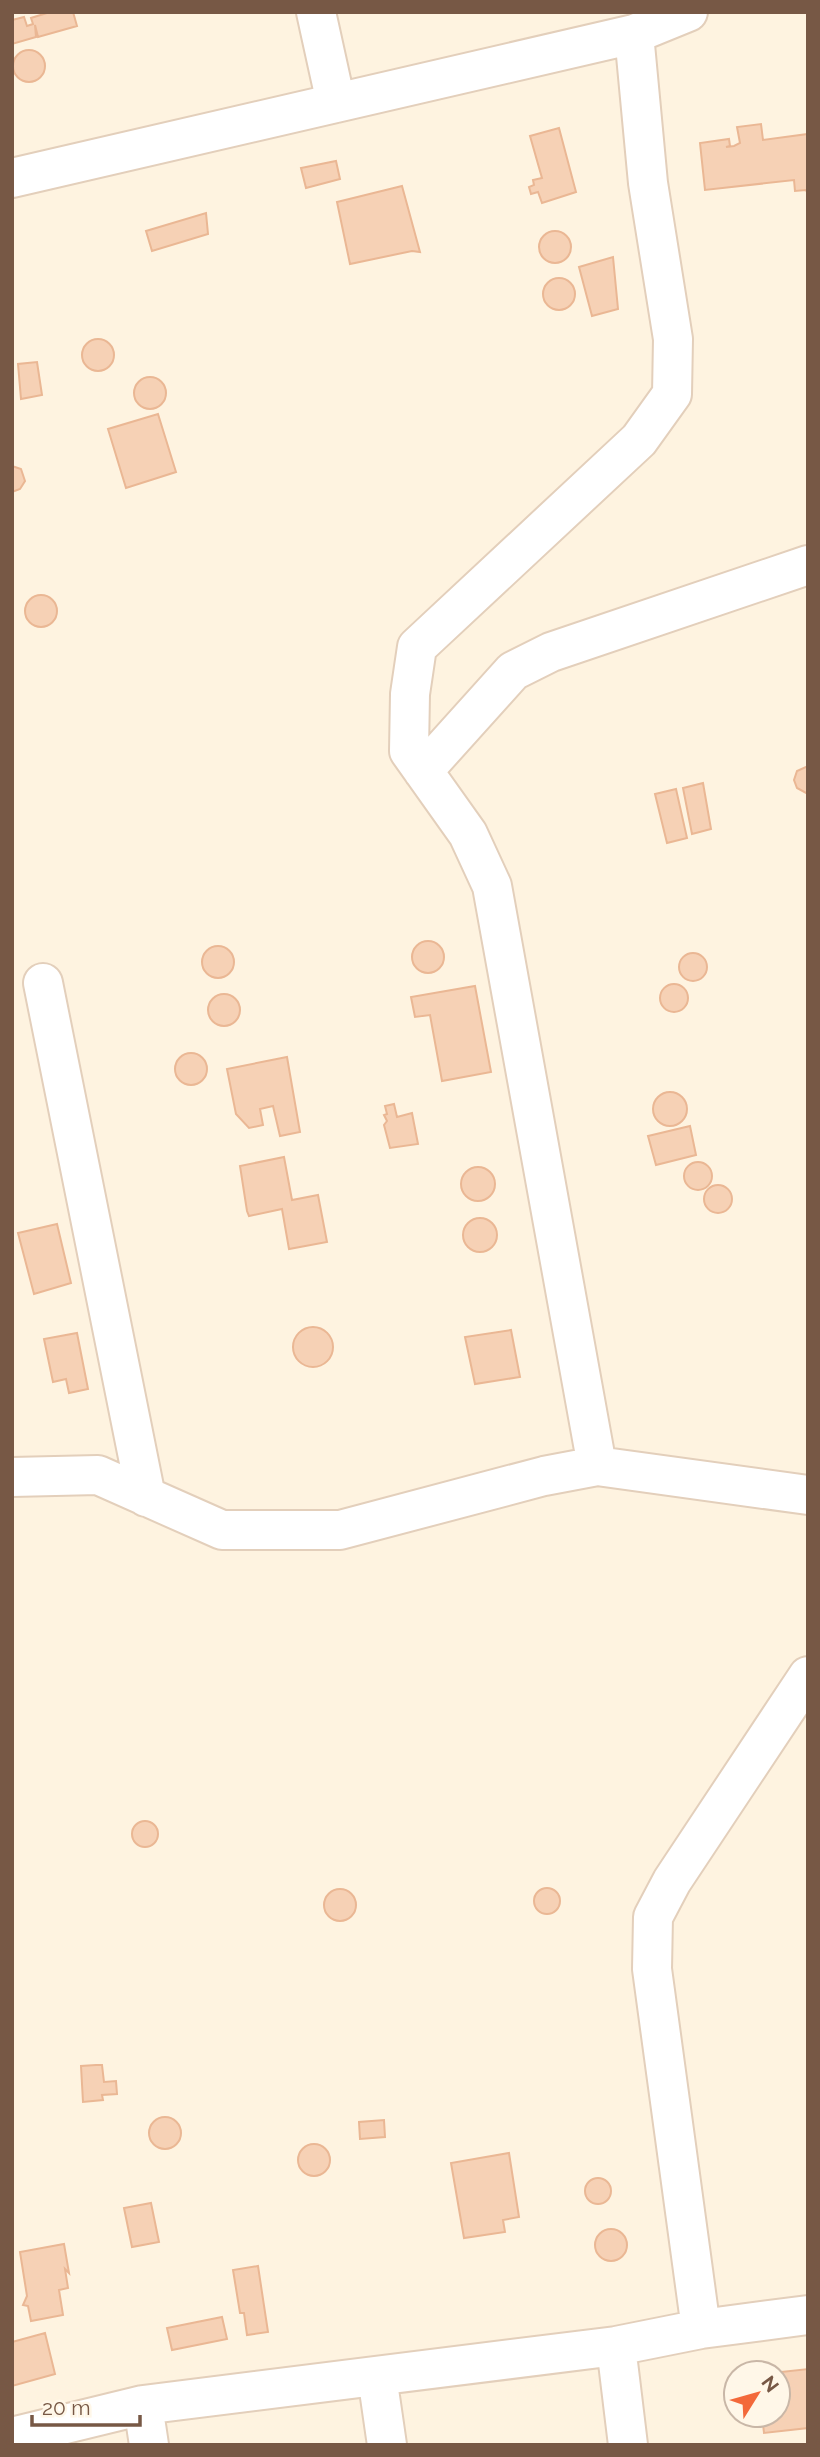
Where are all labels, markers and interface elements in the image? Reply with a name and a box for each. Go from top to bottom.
north arrow [722,2359,792,2429]
text: N [757,2371,784,2396]
scale bar [32,2384,140,2428]
text: 20 m [42,2395,90,2420]

